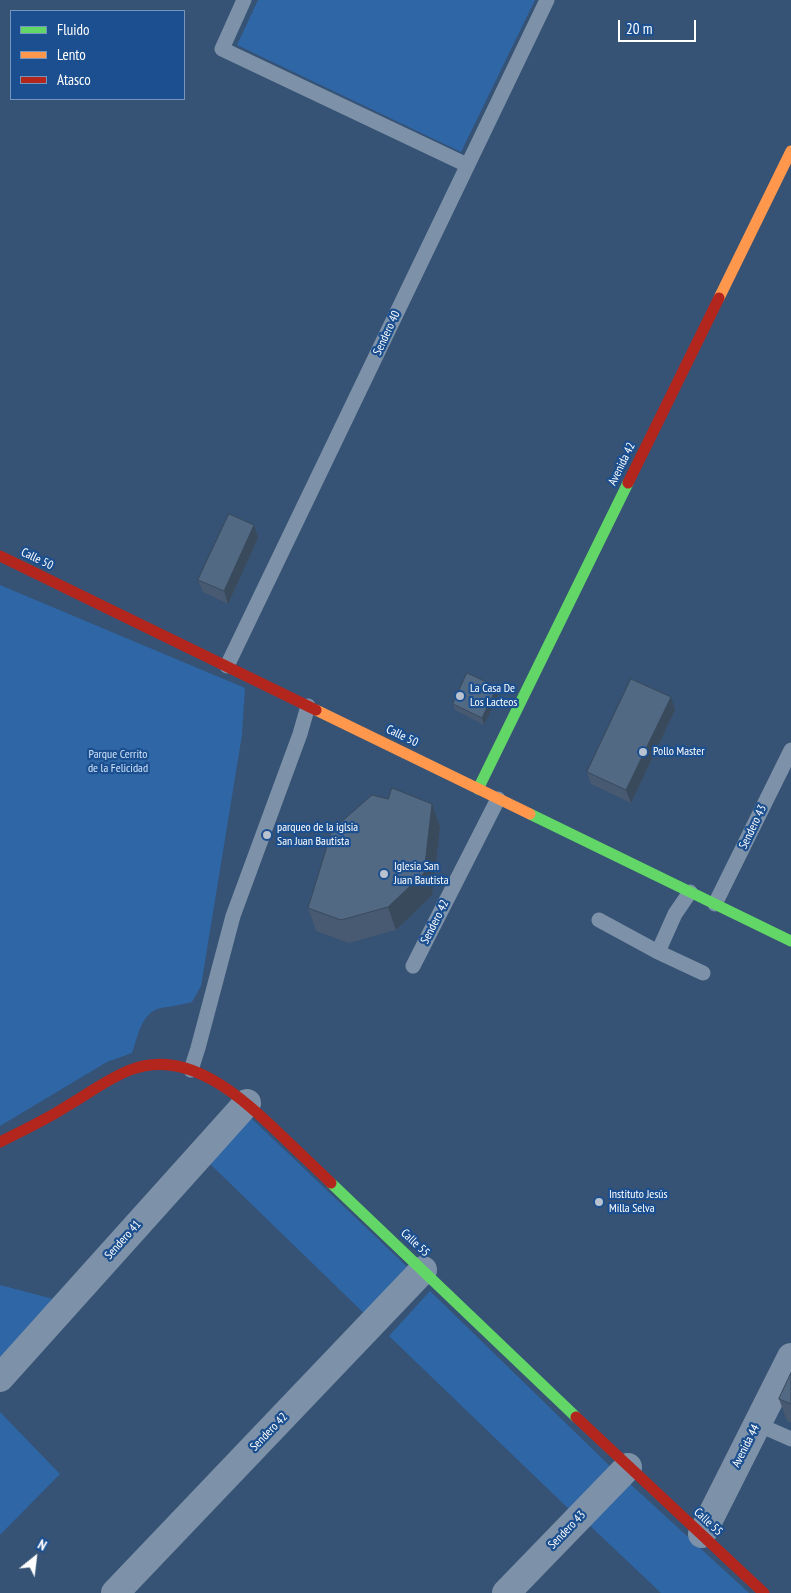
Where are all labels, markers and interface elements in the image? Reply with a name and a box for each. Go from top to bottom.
legend [10,10,185,100]
scale bar [621,10,698,42]
text: 20 m [626,19,652,38]
text: Fluido [57,20,89,39]
text: Lento [57,45,86,64]
text: Atasco [57,70,91,89]
street label: Sendero 40 [370,309,404,357]
street label: Avenida 42 [605,440,639,488]
street label: Calle 50 [19,545,55,573]
place label: La Casa De Los Lacteos [470,682,517,710]
marker: La Casa De Los Lacteos [454,690,466,702]
street label: Calle 50 [384,722,420,750]
place label: Pollo Master [653,745,705,759]
marker: Pollo Master [637,746,649,758]
park label: Parque Cerrito de la Felicidad [88,748,148,776]
street label: Sendero 43 [736,803,770,851]
place label: parqueo de la iglsia San Juan Bautista [277,821,358,849]
marker: parqueo de la iglsia San Juan Bautista [261,829,273,841]
place label: Iglesia San Juan Bautista [394,860,448,888]
marker: Iglesia San Juan Bautista [378,868,390,880]
street label: Sendero 42 [418,898,452,946]
place label: Instituto Jesús Milla Selva [609,1188,668,1216]
marker: Instituto Jesús Milla Selva [593,1196,605,1208]
street label: Sendero 41 [102,1218,144,1262]
street label: Calle 55 [398,1226,432,1260]
street label: Sendero 42 [247,1410,291,1454]
street label: Avenida 44 [729,1422,763,1470]
street label: Calle 55 [691,1505,725,1539]
street label: Sendero 43 [545,1508,589,1552]
north arrow [10,1533,60,1583]
text: N [35,1535,50,1555]

